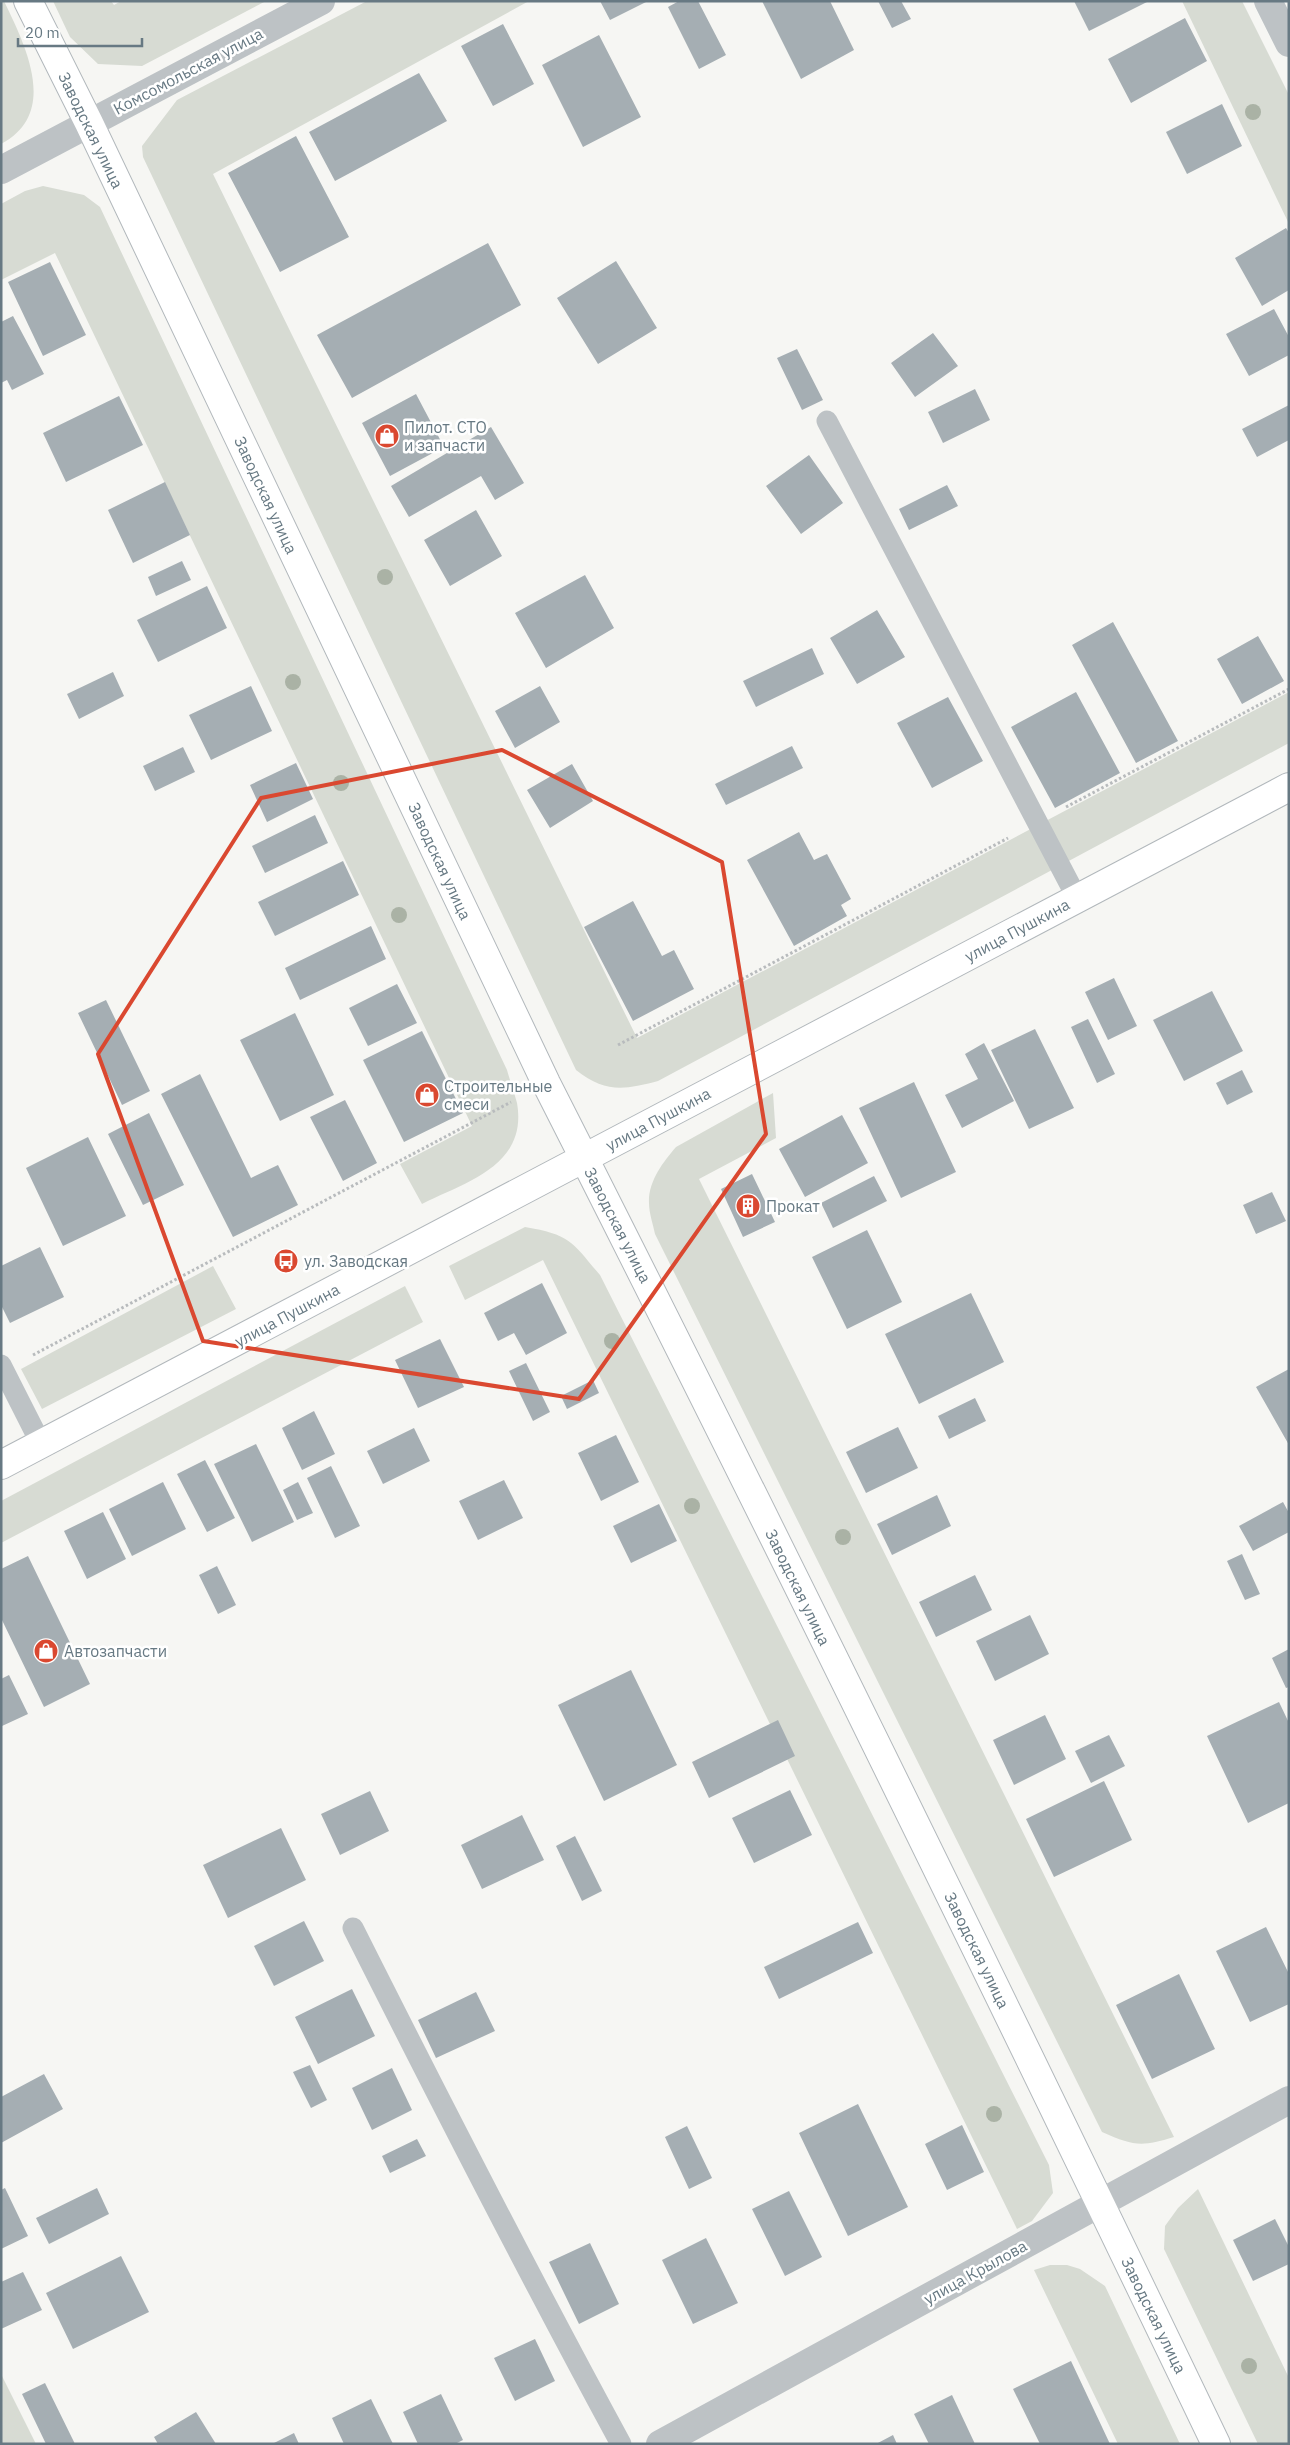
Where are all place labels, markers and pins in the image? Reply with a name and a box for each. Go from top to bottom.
place label: Пилот. СТО и запчасти [404,417,487,455]
shop icon: Пилот. СТО и запчасти [374,423,400,449]
place label: Строительные смеси [444,1076,553,1114]
shop icon: Строительные смеси [414,1082,440,1108]
building icon: Прокат [735,1193,761,1219]
place label: Прокат [766,1196,820,1216]
bus stop icon: ул. Заводская [273,1248,299,1274]
place label: ул. Заводская [304,1251,408,1271]
shop icon: Автозапчасти [33,1638,59,1664]
place label: Автозапчасти [64,1641,167,1661]

